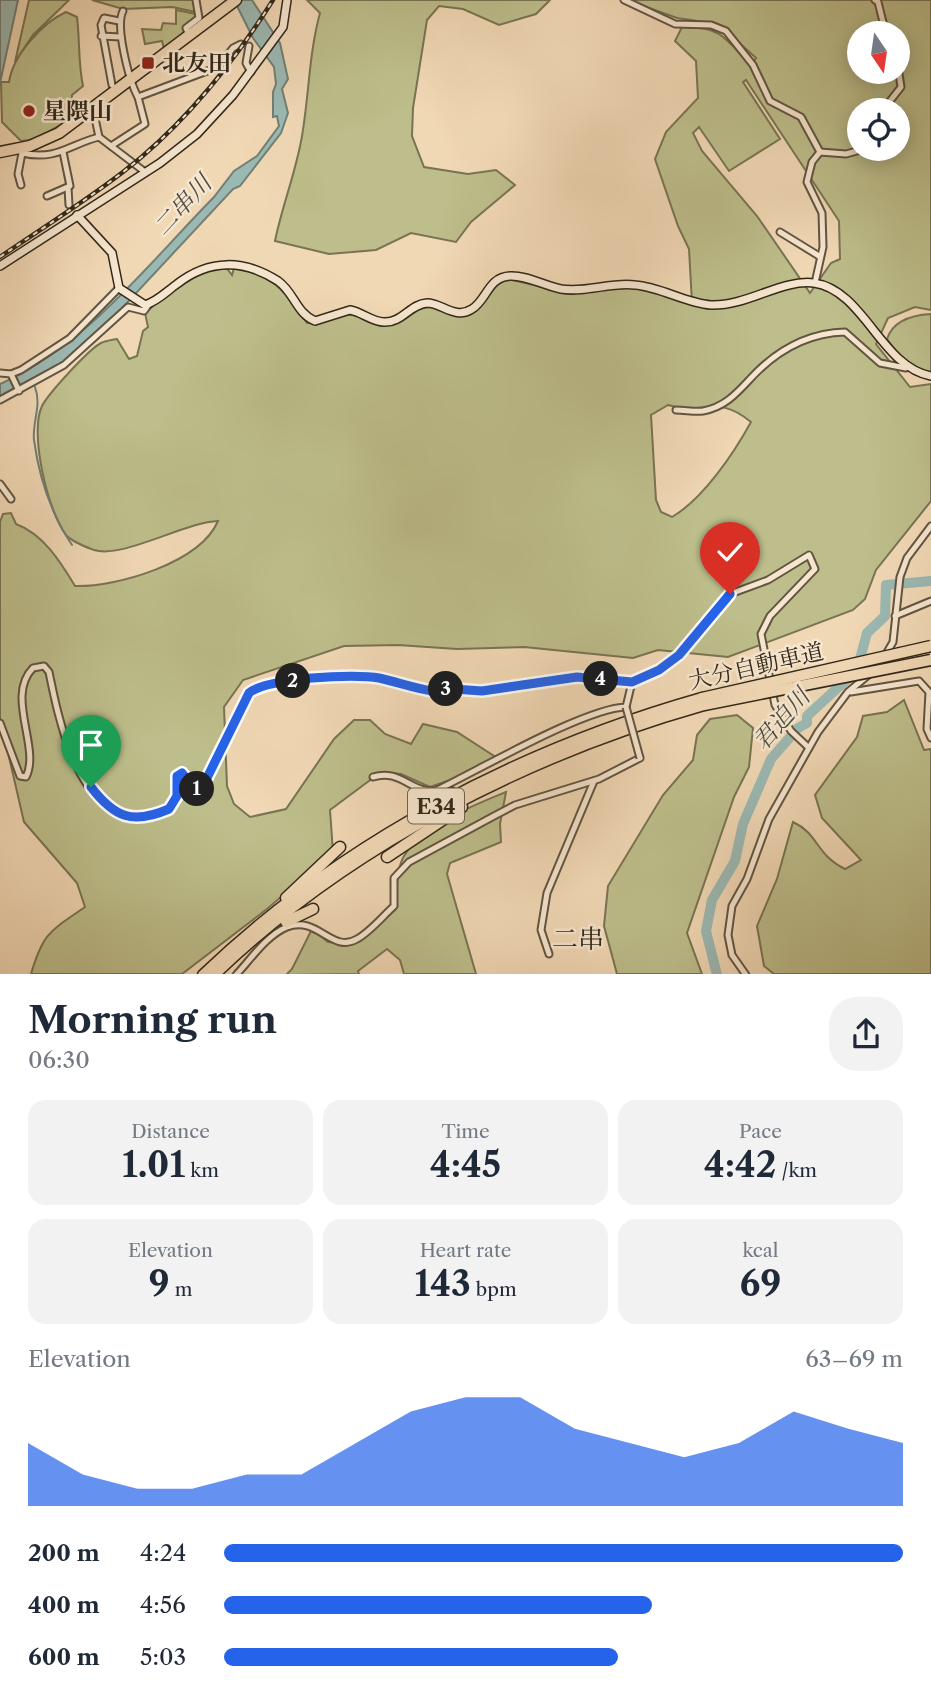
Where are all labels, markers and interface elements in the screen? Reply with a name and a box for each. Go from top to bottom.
north arrow [847,21,910,84]
map controls [847,21,910,161]
place label: 北友田 [162,49,231,77]
marker: 北友田 [140,55,156,71]
place label: 星隈山 [43,97,112,125]
button: locate [847,98,910,161]
marker: 星隈山 [21,103,37,119]
water label: 二串川 [147,167,219,241]
pin [700,522,760,594]
icon: check [711,533,749,571]
street label: 大分自動車道 [686,637,826,695]
pin: 4 [584,662,618,696]
pin: 2 [276,664,310,698]
text: 4 [595,667,606,690]
text: 2 [287,669,298,692]
pin: 3 [428,672,464,706]
text: 3 [440,677,451,700]
water label: 君迫川 [746,680,818,756]
pin [61,715,121,787]
icon: arrive [72,726,110,764]
pin: 1 [180,772,214,806]
text: 1 [192,777,201,800]
road number: E34 [408,788,464,824]
district label: 二串 [552,923,604,955]
text: Morning run [28,996,277,1043]
button: share [829,997,903,1071]
text: 06:30 [28,1046,90,1074]
text: Distance [131,1120,210,1143]
text: Time [441,1120,490,1143]
text: Pace [739,1120,782,1143]
text: 1.01 [122,1143,185,1186]
text: 4:45 [430,1143,501,1186]
text: 4:42 [704,1143,776,1186]
text: km [185,1159,219,1182]
text: /km [776,1159,817,1182]
text: Elevation [128,1239,213,1262]
text: Heart rate [420,1239,511,1262]
text: kcal [743,1239,778,1262]
text: 9 [149,1262,170,1305]
text: 143 [414,1262,471,1305]
text: 69 [740,1262,781,1305]
text: m [170,1278,192,1301]
text: bpm [471,1278,517,1301]
text: Elevation [28,1345,131,1373]
text: 63–69 m [805,1345,903,1373]
text: 200 m [28,1539,100,1567]
text: 4:24 [140,1539,186,1567]
text: 400 m [28,1591,100,1619]
text: 4:56 [140,1591,186,1619]
text: 600 m [28,1643,100,1671]
text: 5:03 [140,1643,186,1671]

